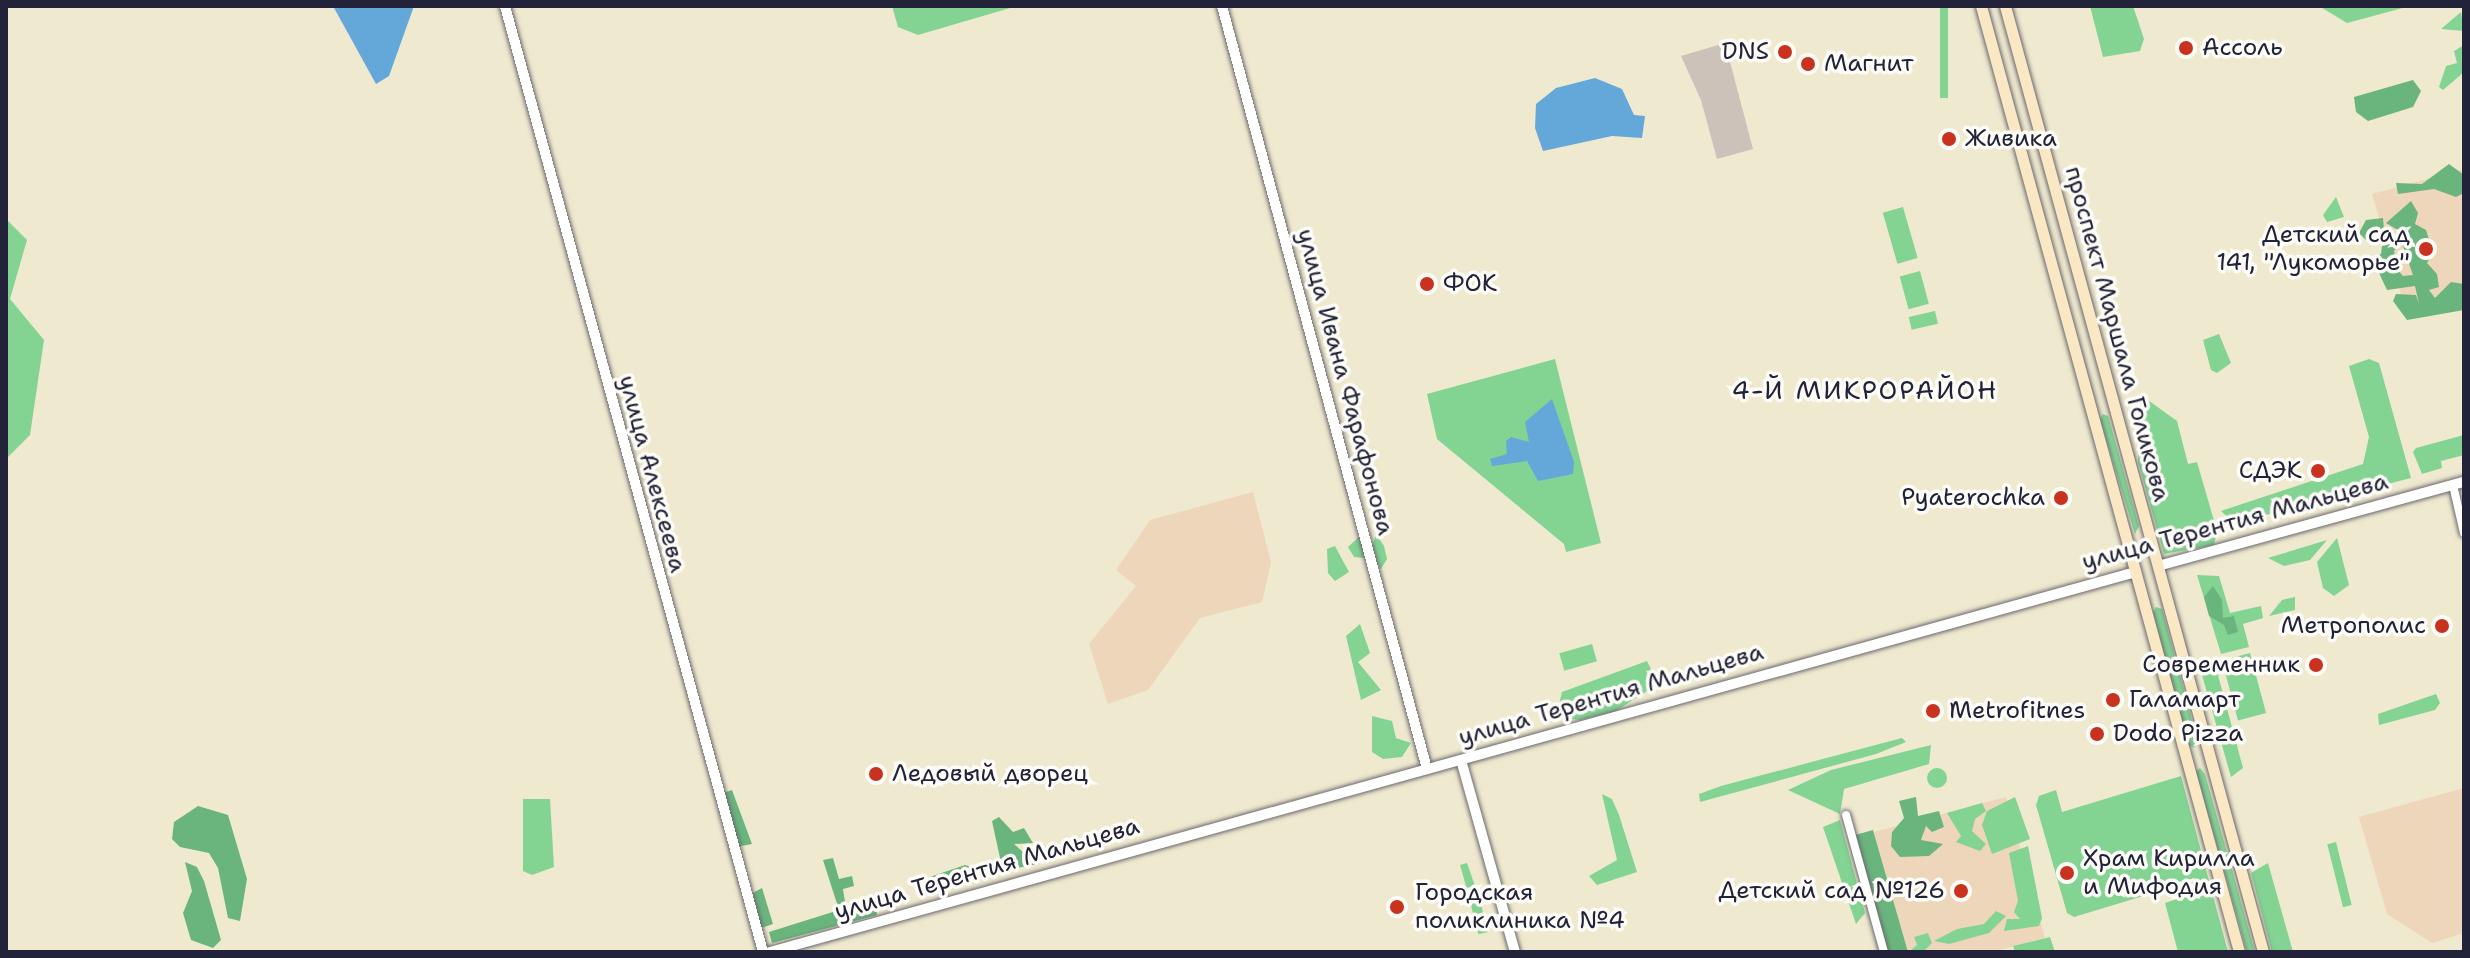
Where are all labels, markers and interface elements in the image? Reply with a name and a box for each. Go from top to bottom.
place label: Ассоль [2202,34,2283,62]
place label: DNS [1722,38,1769,66]
marker: Ассоль [2177,39,2195,57]
marker: DNS [1776,43,1794,61]
place label: Магнит [1824,50,1913,78]
marker: Магнит [1799,55,1817,73]
place label: Живика [1965,125,2057,153]
marker: Живика [1940,130,1958,148]
street label: проспект Маршала Голикова [2058,163,2176,505]
place label: Детский сад 141, "Лукоморье" [2216,221,2410,277]
street label: улица Ивана Фарафонова [1290,226,1400,538]
marker: Детский сад 141, "Лукоморье" [2417,240,2435,258]
place label: ФОК [1443,270,1497,298]
marker: ФОК [1418,275,1436,293]
street label: улица Алексеева [612,372,692,576]
district label: 4-Й МИКРОРАЙОН [1732,374,1998,406]
place label: СДЭК [2239,457,2302,485]
marker: СДЭК [2309,462,2327,480]
street label: улица Терентия Мальцева [2079,467,2391,577]
place label: Pyaterochka [1901,484,2045,512]
marker: Pyaterochka [2052,489,2070,507]
place label: Метрополис [2281,612,2426,640]
marker: Метрополис [2433,617,2451,635]
street label: улица Терентия Мальцева [1455,638,1767,752]
place label: Современник [2142,651,2300,679]
marker: Современник [2307,656,2325,674]
place label: Галамарт [2129,686,2240,714]
marker: Галамарт [2104,691,2122,709]
place label: Metrofitnes [1949,697,2085,725]
marker: Metrofitnes [1924,702,1942,720]
place label: Dodo Pizza [2113,720,2243,748]
marker: Dodo Pizza [2088,725,2106,743]
place label: Ледовый дворец [892,760,1088,788]
marker: Ледовый дворец [867,765,885,783]
street label: улица Терентия Мальцева [831,812,1143,926]
place label: Храм Кирилла и Мифодия [2083,845,2255,901]
marker: Храм Кирилла и Мифодия [2058,864,2076,882]
place label: Детский сад №126 [1719,877,1945,905]
place label: Городская поликлиника №4 [1415,879,1625,935]
marker: Детский сад №126 [1952,882,1970,900]
marker: Городская поликлиника №4 [1386,896,1408,918]

